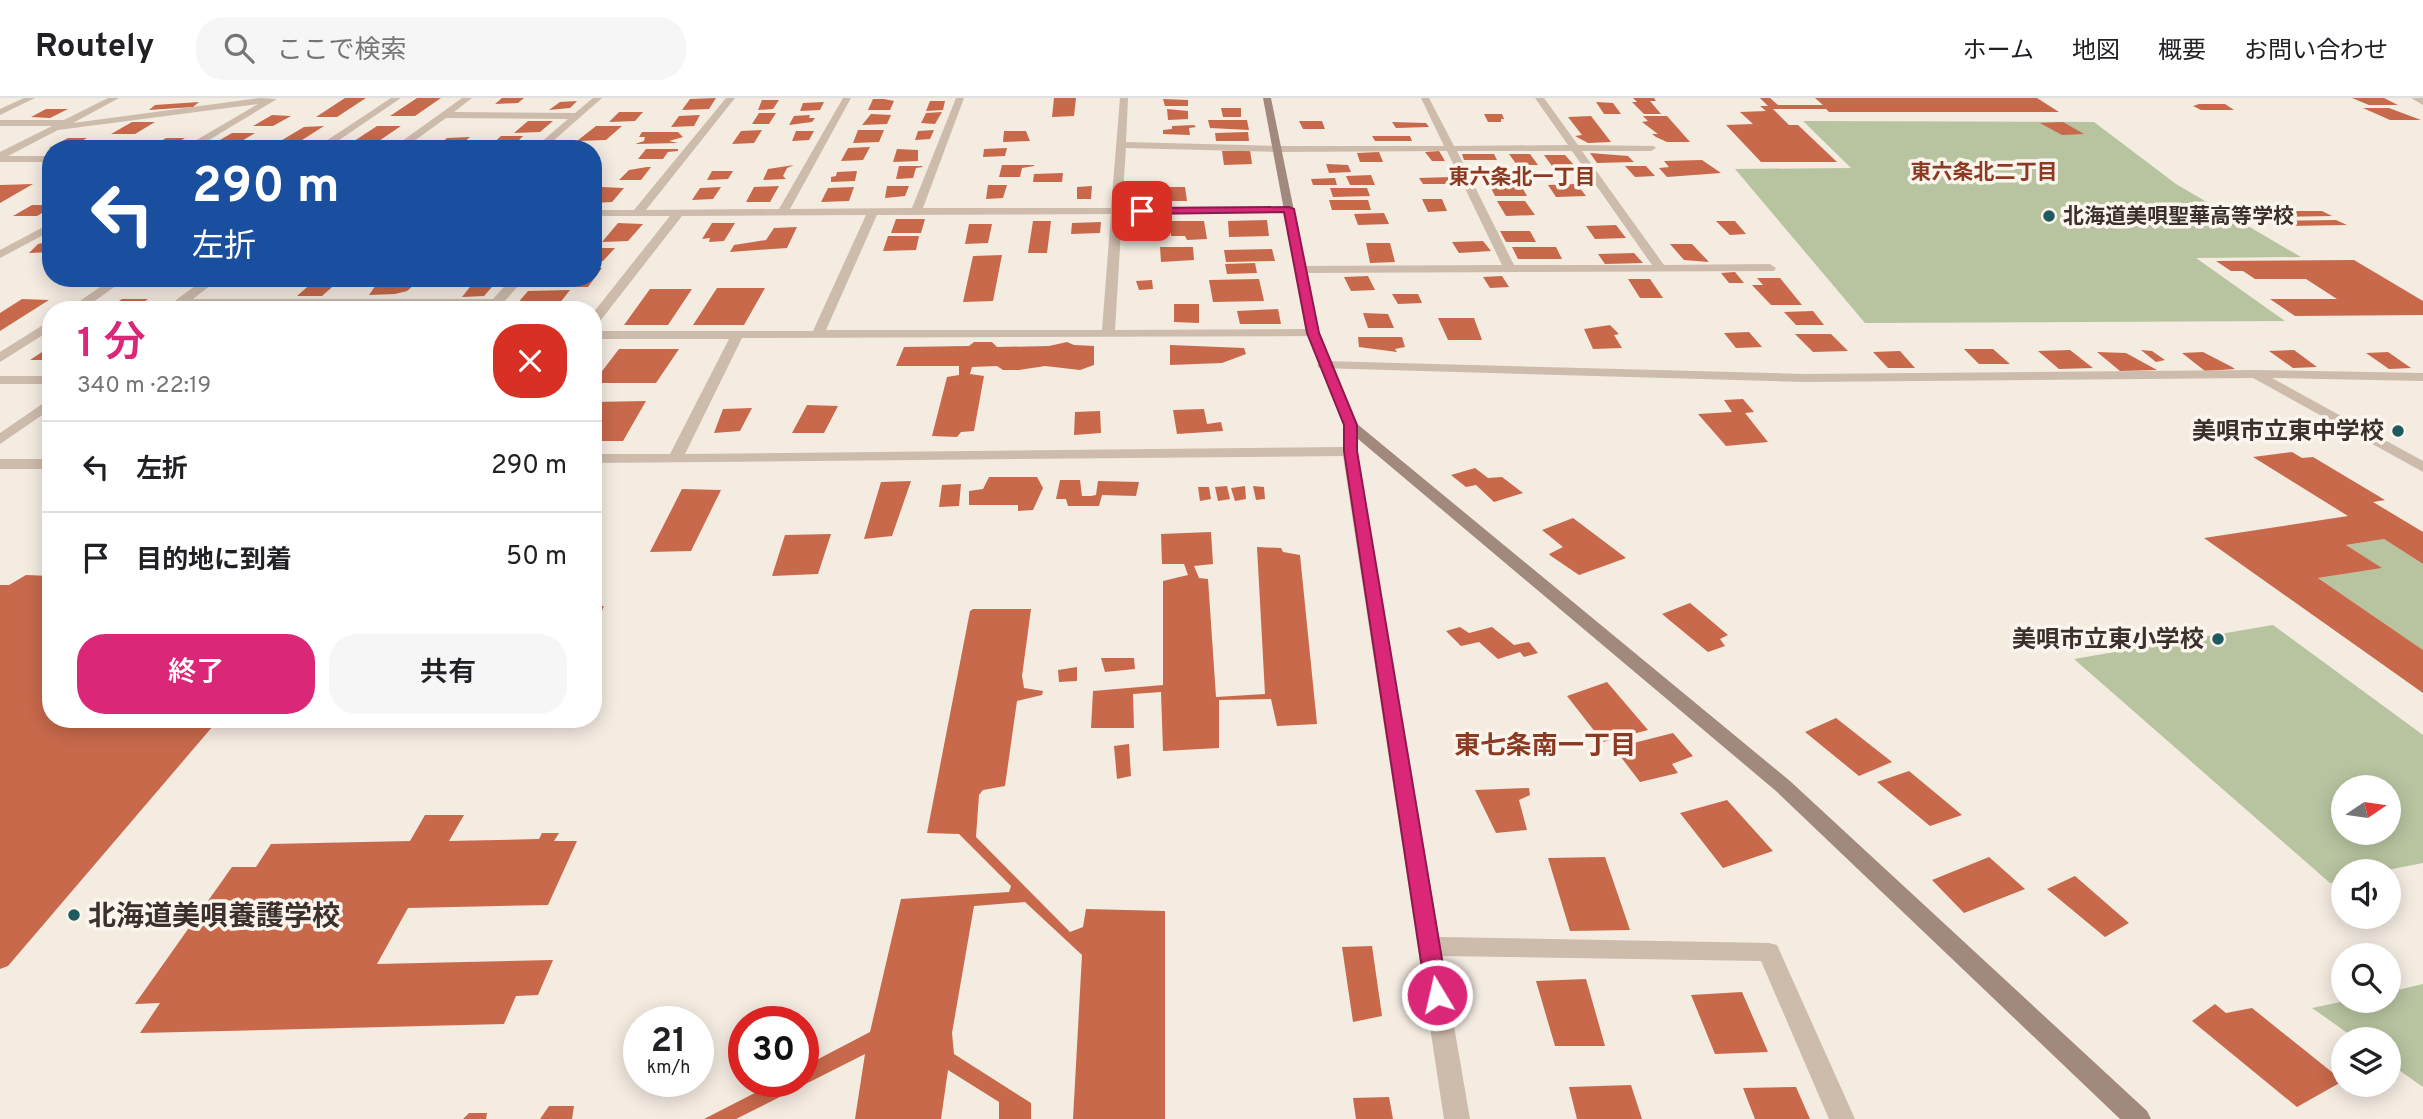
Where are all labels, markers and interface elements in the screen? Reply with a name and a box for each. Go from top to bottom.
search box [196,17,686,80]
text: Routely [35,27,154,69]
icon: search [220,29,258,67]
text: ここで検索 [276,35,407,68]
text: ホーム [1963,37,2034,67]
text: 地図 [2072,37,2120,67]
text: 概要 [2158,37,2206,67]
text: お問い合わせ [2244,37,2388,67]
text: 290 m [192,158,340,220]
district label: 東六条北二丁目 [1911,160,2058,187]
district label: 東六条北一丁目 [1449,165,1596,192]
icon: left [77,168,168,259]
pin [1112,181,1172,241]
icon: arrive [1123,192,1161,230]
place label: 北海道美唄聖華高等学校 [2063,204,2294,231]
marker: 北海道美唄聖華高等学校 [2041,208,2057,224]
text: 左折 [192,228,256,268]
text: 1 分 [77,319,146,372]
button: close [493,324,567,398]
text: 340 m · 22:19 [77,372,211,401]
place label: 美唄市立東中学校 [2192,418,2384,448]
marker: 美唄市立東中学校 [2390,423,2406,439]
icon: left [77,448,115,486]
text: 290 m [491,450,567,483]
text: 左折 [136,454,188,487]
icon: arrive [77,539,115,577]
text: 50 m [506,541,567,574]
text: 目的地に到着 [136,545,292,578]
place label: 美唄市立東小学校 [2012,626,2204,656]
marker: 美唄市立東小学校 [2210,631,2226,647]
button: 終了 [77,634,315,714]
button: 共有 [329,634,567,714]
district label: 東七条南一丁目 [1454,731,1636,764]
north arrow [2331,775,2401,845]
map controls [2331,775,2401,1097]
button: sound [2331,859,2401,929]
place label: 北海道美唄養護学校 [88,900,340,936]
marker: 北海道美唄養護学校 [66,907,82,923]
button: search [2331,943,2401,1013]
position arrow [1400,958,1474,1032]
speed limit sign: 30 [728,1006,819,1097]
text: 21 [651,1020,686,1064]
button: layers [2331,1027,2401,1097]
text: km/h [647,1057,690,1080]

